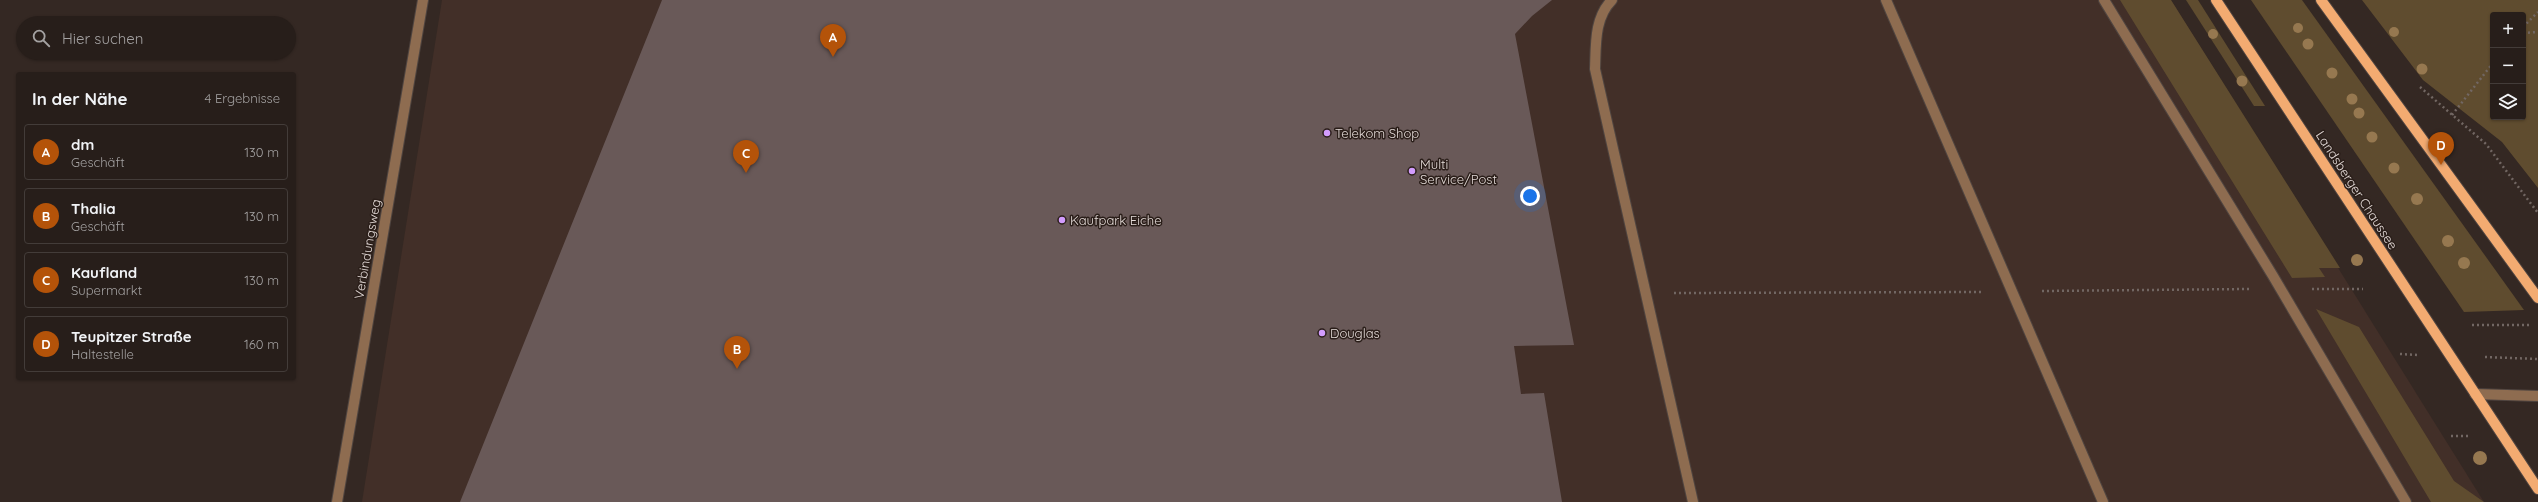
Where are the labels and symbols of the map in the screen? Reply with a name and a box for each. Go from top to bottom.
pin: A [820,24,846,57]
place label: Telekom Shop [1335,125,1419,141]
marker: Telekom Shop [1322,128,1332,138]
street label: Landsberger Chaussee [2313,128,2401,252]
pin: D [2428,132,2454,165]
pin: C [733,140,759,173]
place label: Multi Service/Post [1420,156,1497,187]
marker: Multi Service/Post [1407,166,1417,176]
your location [1520,186,1540,206]
street label: Verbindungsweg [350,198,384,300]
place label: Kaufpark Eiche [1070,212,1162,228]
marker: Kaufpark Eiche [1057,215,1067,225]
place label: Douglas [1330,325,1380,341]
marker: Douglas [1317,328,1327,338]
pin: B [724,336,750,369]

